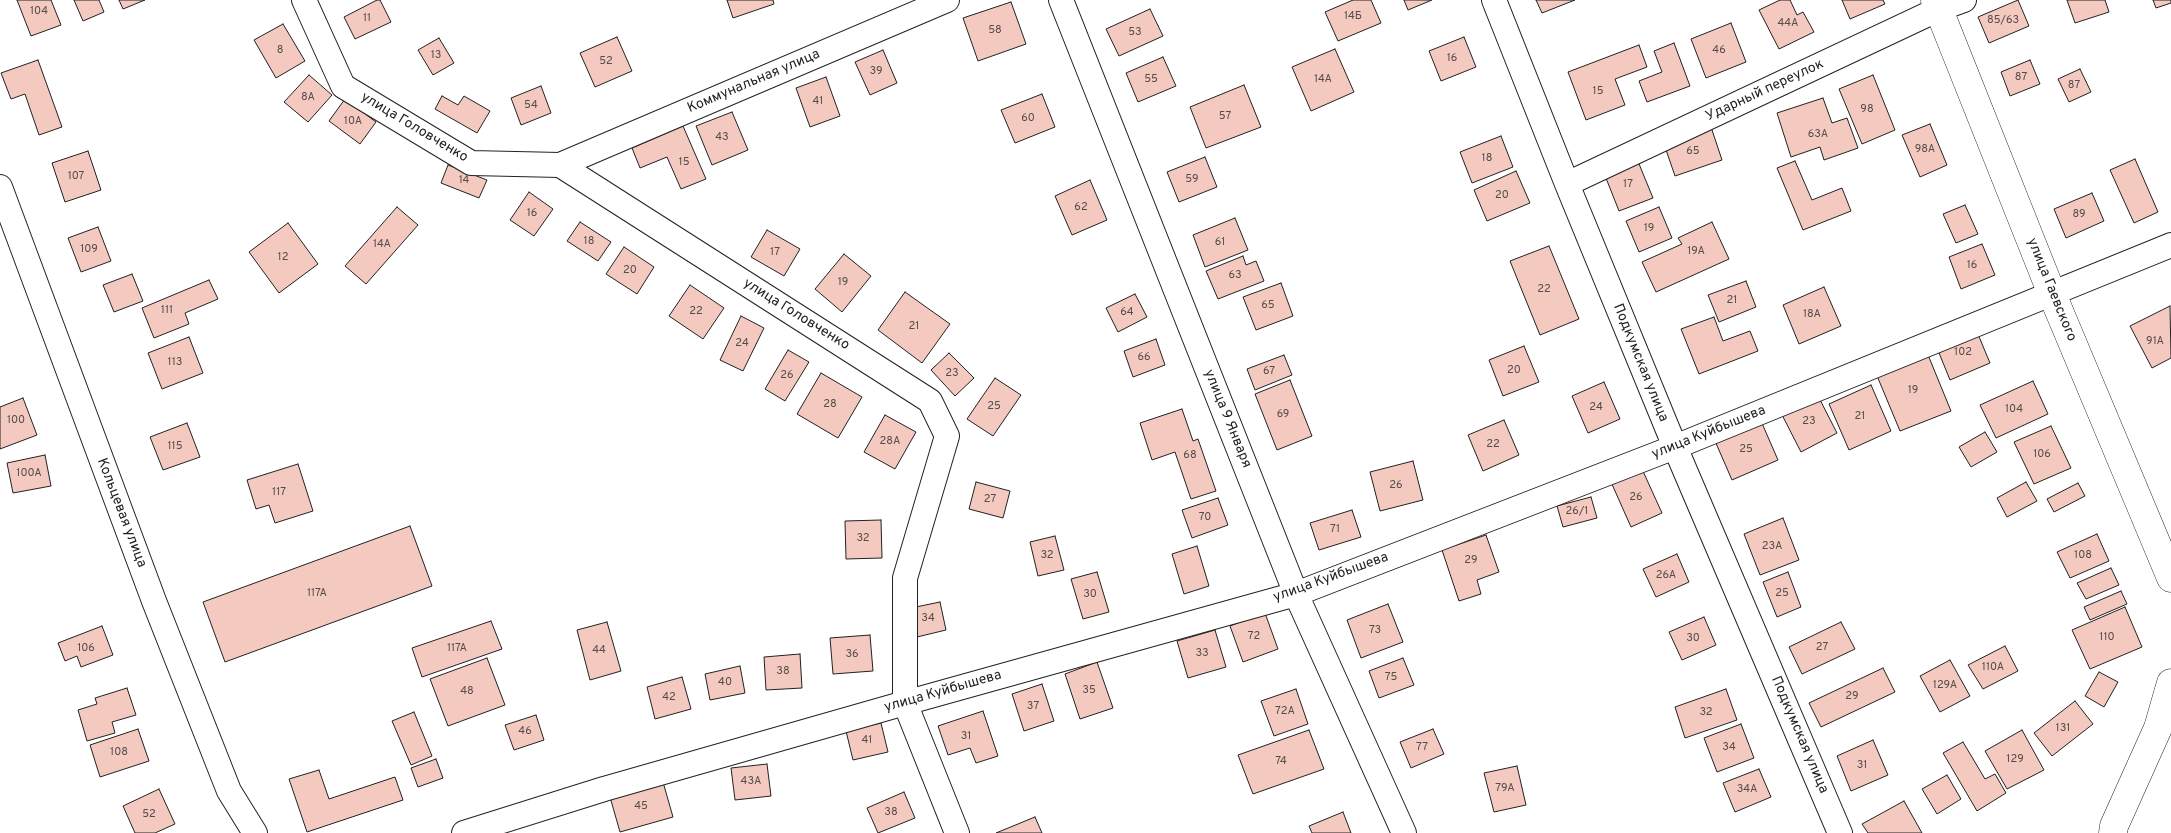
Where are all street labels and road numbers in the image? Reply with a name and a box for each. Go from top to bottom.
street label: Коммунальная улица [685,46,823,118]
street label: Ударный переулок [1703,56,1827,126]
street label: улица Головченко [357,89,471,167]
street label: улица Гаевского [2023,236,2079,344]
street label: улица Головченко [740,275,852,355]
street label: Подкумская улица [1609,301,1671,425]
street label: улица 9 Января [1200,367,1254,471]
street label: улица Куйбышева [1650,403,1768,463]
street label: Кольцевая улица [92,456,150,570]
street label: улица Куйбышева [1271,549,1391,607]
street label: улица Куйбышева [882,667,1004,717]
street label: Подкумская улица [1767,674,1831,796]

